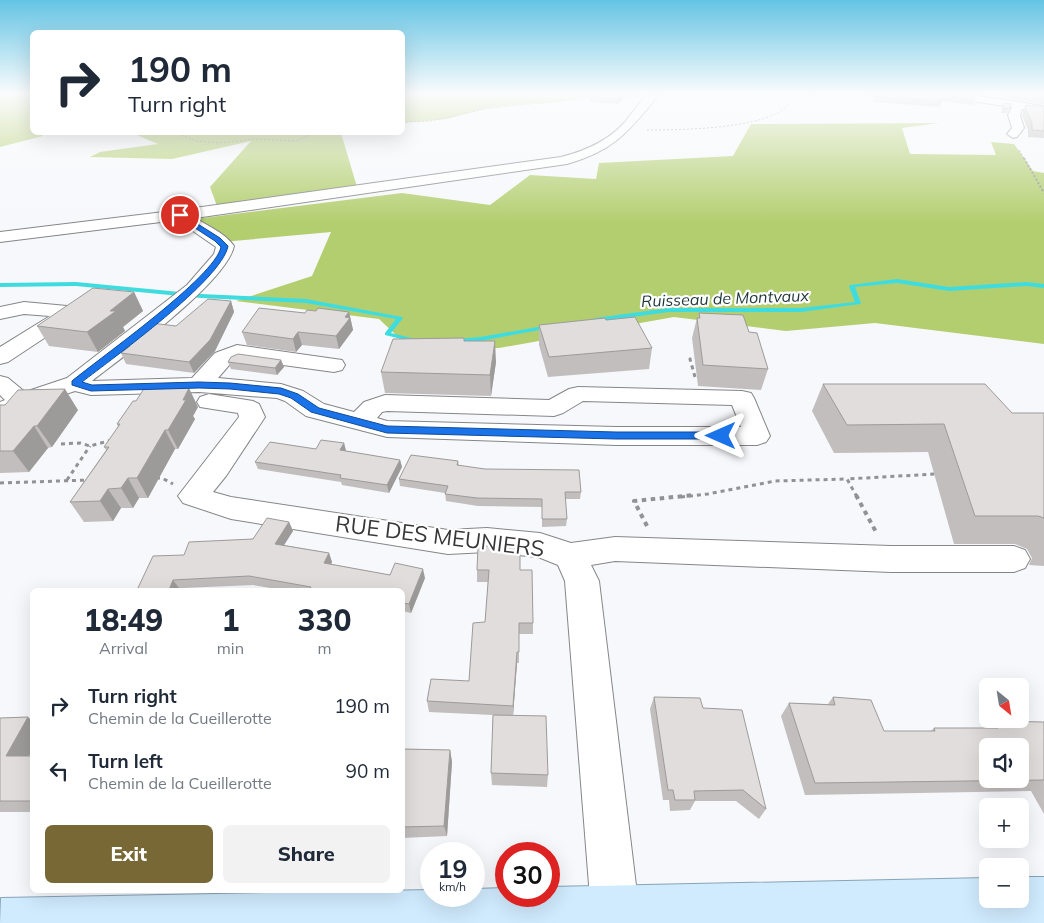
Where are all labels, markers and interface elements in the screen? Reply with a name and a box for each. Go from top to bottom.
text: 190 m [128,47,232,91]
icon: right [45,50,110,115]
text: Turn right [128,90,226,118]
pin [159,194,201,236]
icon: arrive [166,201,194,229]
water label: Ruisseau de Montvaux [641,285,810,311]
position arrow [694,409,746,461]
street label: RUE DES MEUNIERS [334,509,546,563]
text: 18:49 [83,601,163,639]
text: 1 [221,601,239,639]
text: 330 [298,601,352,639]
text: Arrival [99,638,148,658]
text: min [217,638,244,658]
text: m [317,638,332,658]
north arrow [979,678,1029,728]
map controls [979,678,1029,908]
text: Turn right [88,684,177,708]
icon: right [45,692,73,720]
text: 190 m [334,694,390,718]
text: Chemin de la Cueillerotte [88,708,272,728]
button: sound [979,738,1029,788]
text: Turn left [88,749,163,773]
icon: left [45,757,73,785]
text: 90 m [346,759,390,783]
text: Chemin de la Cueillerotte [88,773,272,793]
button: + [979,798,1029,848]
button: Exit [45,825,213,883]
button: Share [223,825,390,883]
speed limit sign: 30 [495,842,560,907]
text: 19 [437,853,468,884]
button: − [979,858,1029,908]
text: km/h [439,879,466,894]

